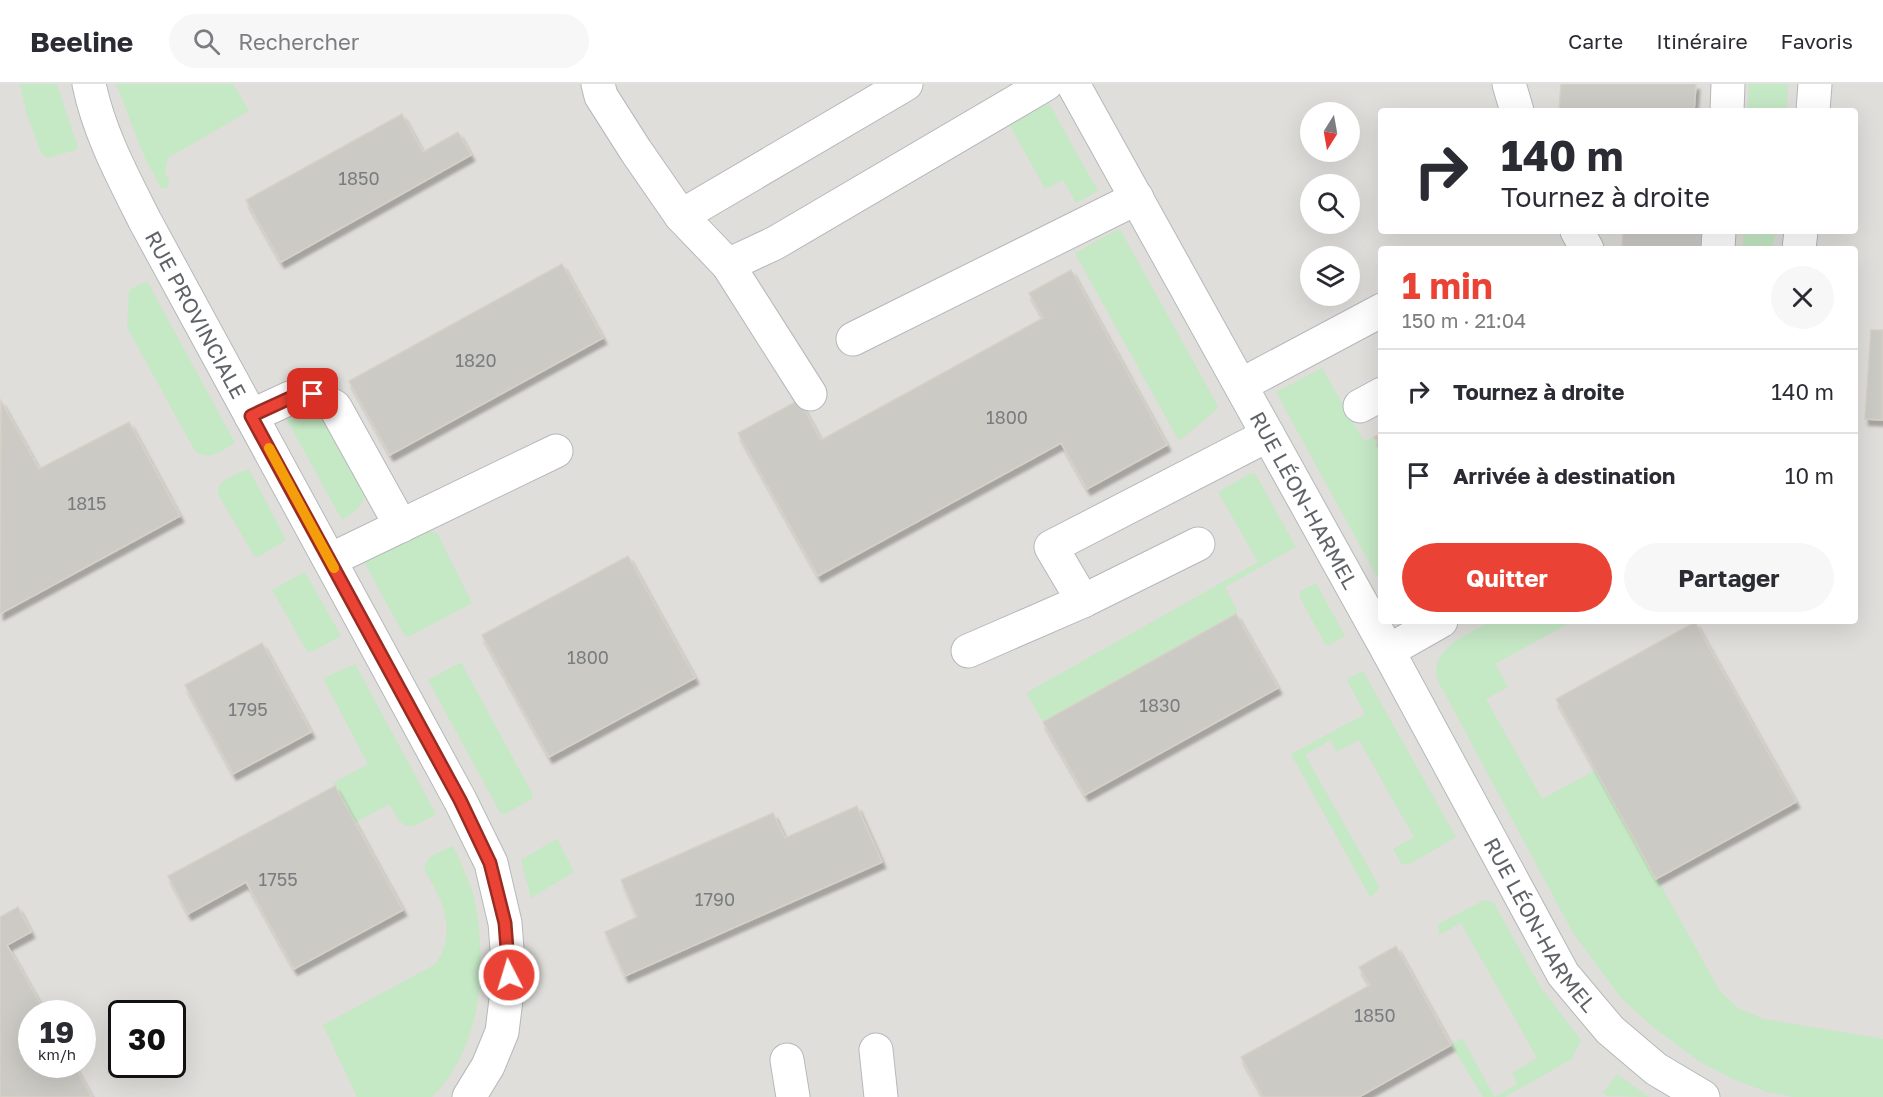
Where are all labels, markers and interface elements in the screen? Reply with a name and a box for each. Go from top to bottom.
search box [169,14,589,68]
text: Beeline [30,25,133,58]
icon: search [190,25,223,58]
text: Rechercher [238,28,359,55]
text: Carte [1568,28,1623,54]
text: Itinéraire [1656,28,1748,54]
text: Favoris [1781,28,1853,54]
north arrow [1300,102,1360,162]
map controls [1300,102,1360,306]
text: 140 m [1501,130,1623,180]
icon: right [1402,132,1480,210]
house number: 1850 [338,167,380,189]
button: search [1300,174,1360,234]
text: Tournez à droite [1501,181,1710,213]
street label: RUE PROVINCIALE [140,226,252,403]
button: layers [1300,246,1360,306]
text: 1 min [1402,264,1493,307]
button: close [1771,266,1834,329]
text: 150 m · 21:04 [1402,308,1526,332]
house number: 1820 [455,349,497,371]
pin [287,368,338,419]
icon: right [1402,375,1435,408]
icon: arrive [296,377,329,410]
text: Tournez à droite [1453,378,1624,405]
text: 140 m [1771,378,1834,405]
house number: 1800 [986,406,1028,428]
street label: RUE LÉON-HARMEL [1245,407,1364,593]
icon: arrive [1402,459,1435,492]
text: Arrivée à destination [1453,462,1675,489]
text: 10 m [1785,462,1834,489]
house number: 1815 [68,492,106,514]
button: Quitter [1402,543,1612,612]
button: Partager [1624,543,1834,612]
house number: 1800 [567,646,609,668]
house number: 1830 [1139,694,1181,716]
house number: 1795 [228,698,268,720]
street label: RUE LÉON-HARMEL [1478,833,1602,1017]
house number: 1755 [258,868,298,890]
house number: 1790 [695,888,735,910]
position arrow [477,943,541,1007]
speed limit sign: 30 [108,1000,186,1078]
house number: 1850 [1354,1004,1396,1026]
text: 19 [40,1014,74,1050]
text: km/h [38,1045,76,1063]

